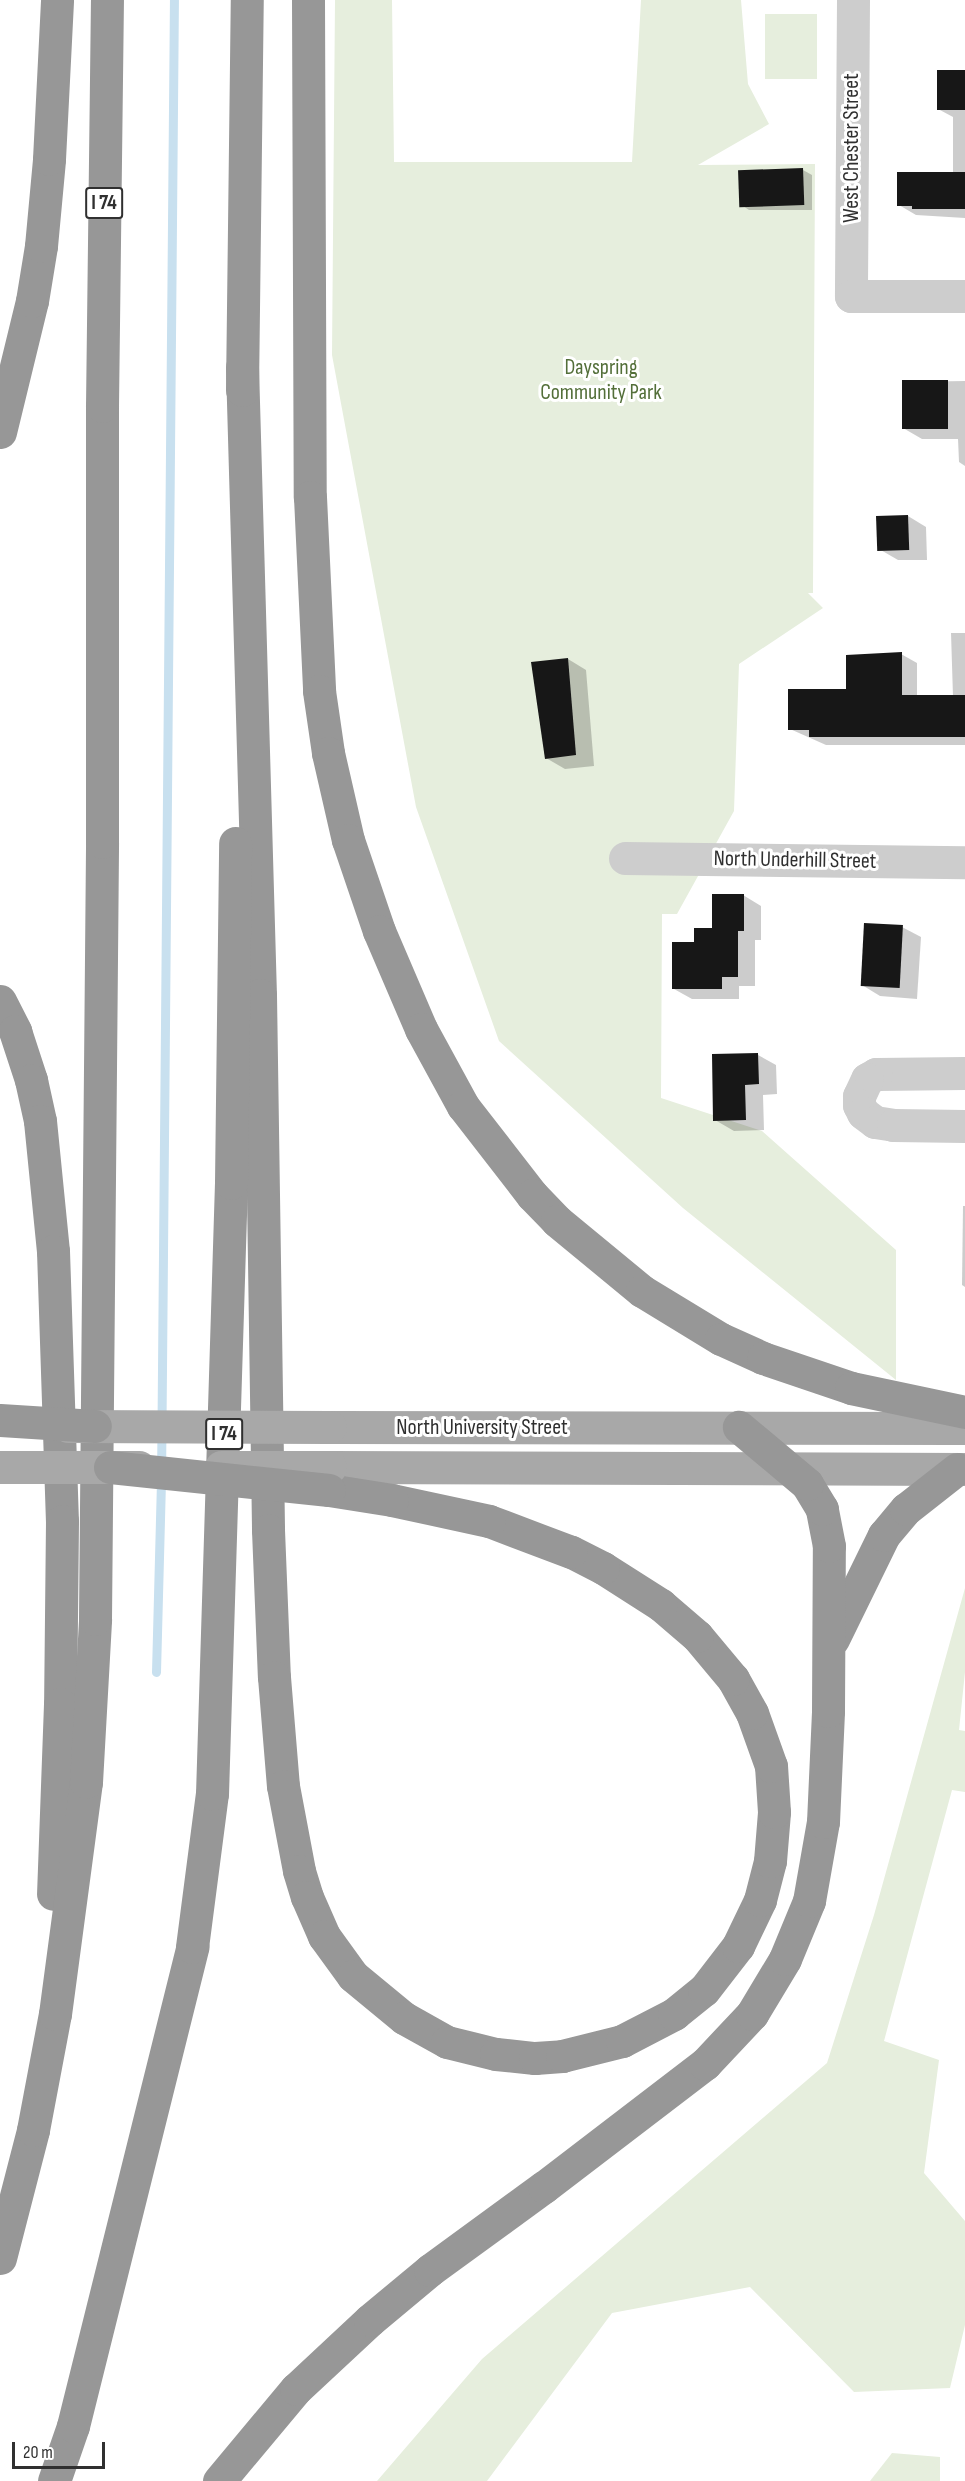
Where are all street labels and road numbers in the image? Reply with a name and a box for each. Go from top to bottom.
street label: West Chester Street [839,73,865,223]
road number: I 74 [84,185,124,221]
street label: North Underhill Street [713,845,877,875]
street label: North University Street [396,1415,568,1441]
road number: I 74 [204,1416,244,1452]

